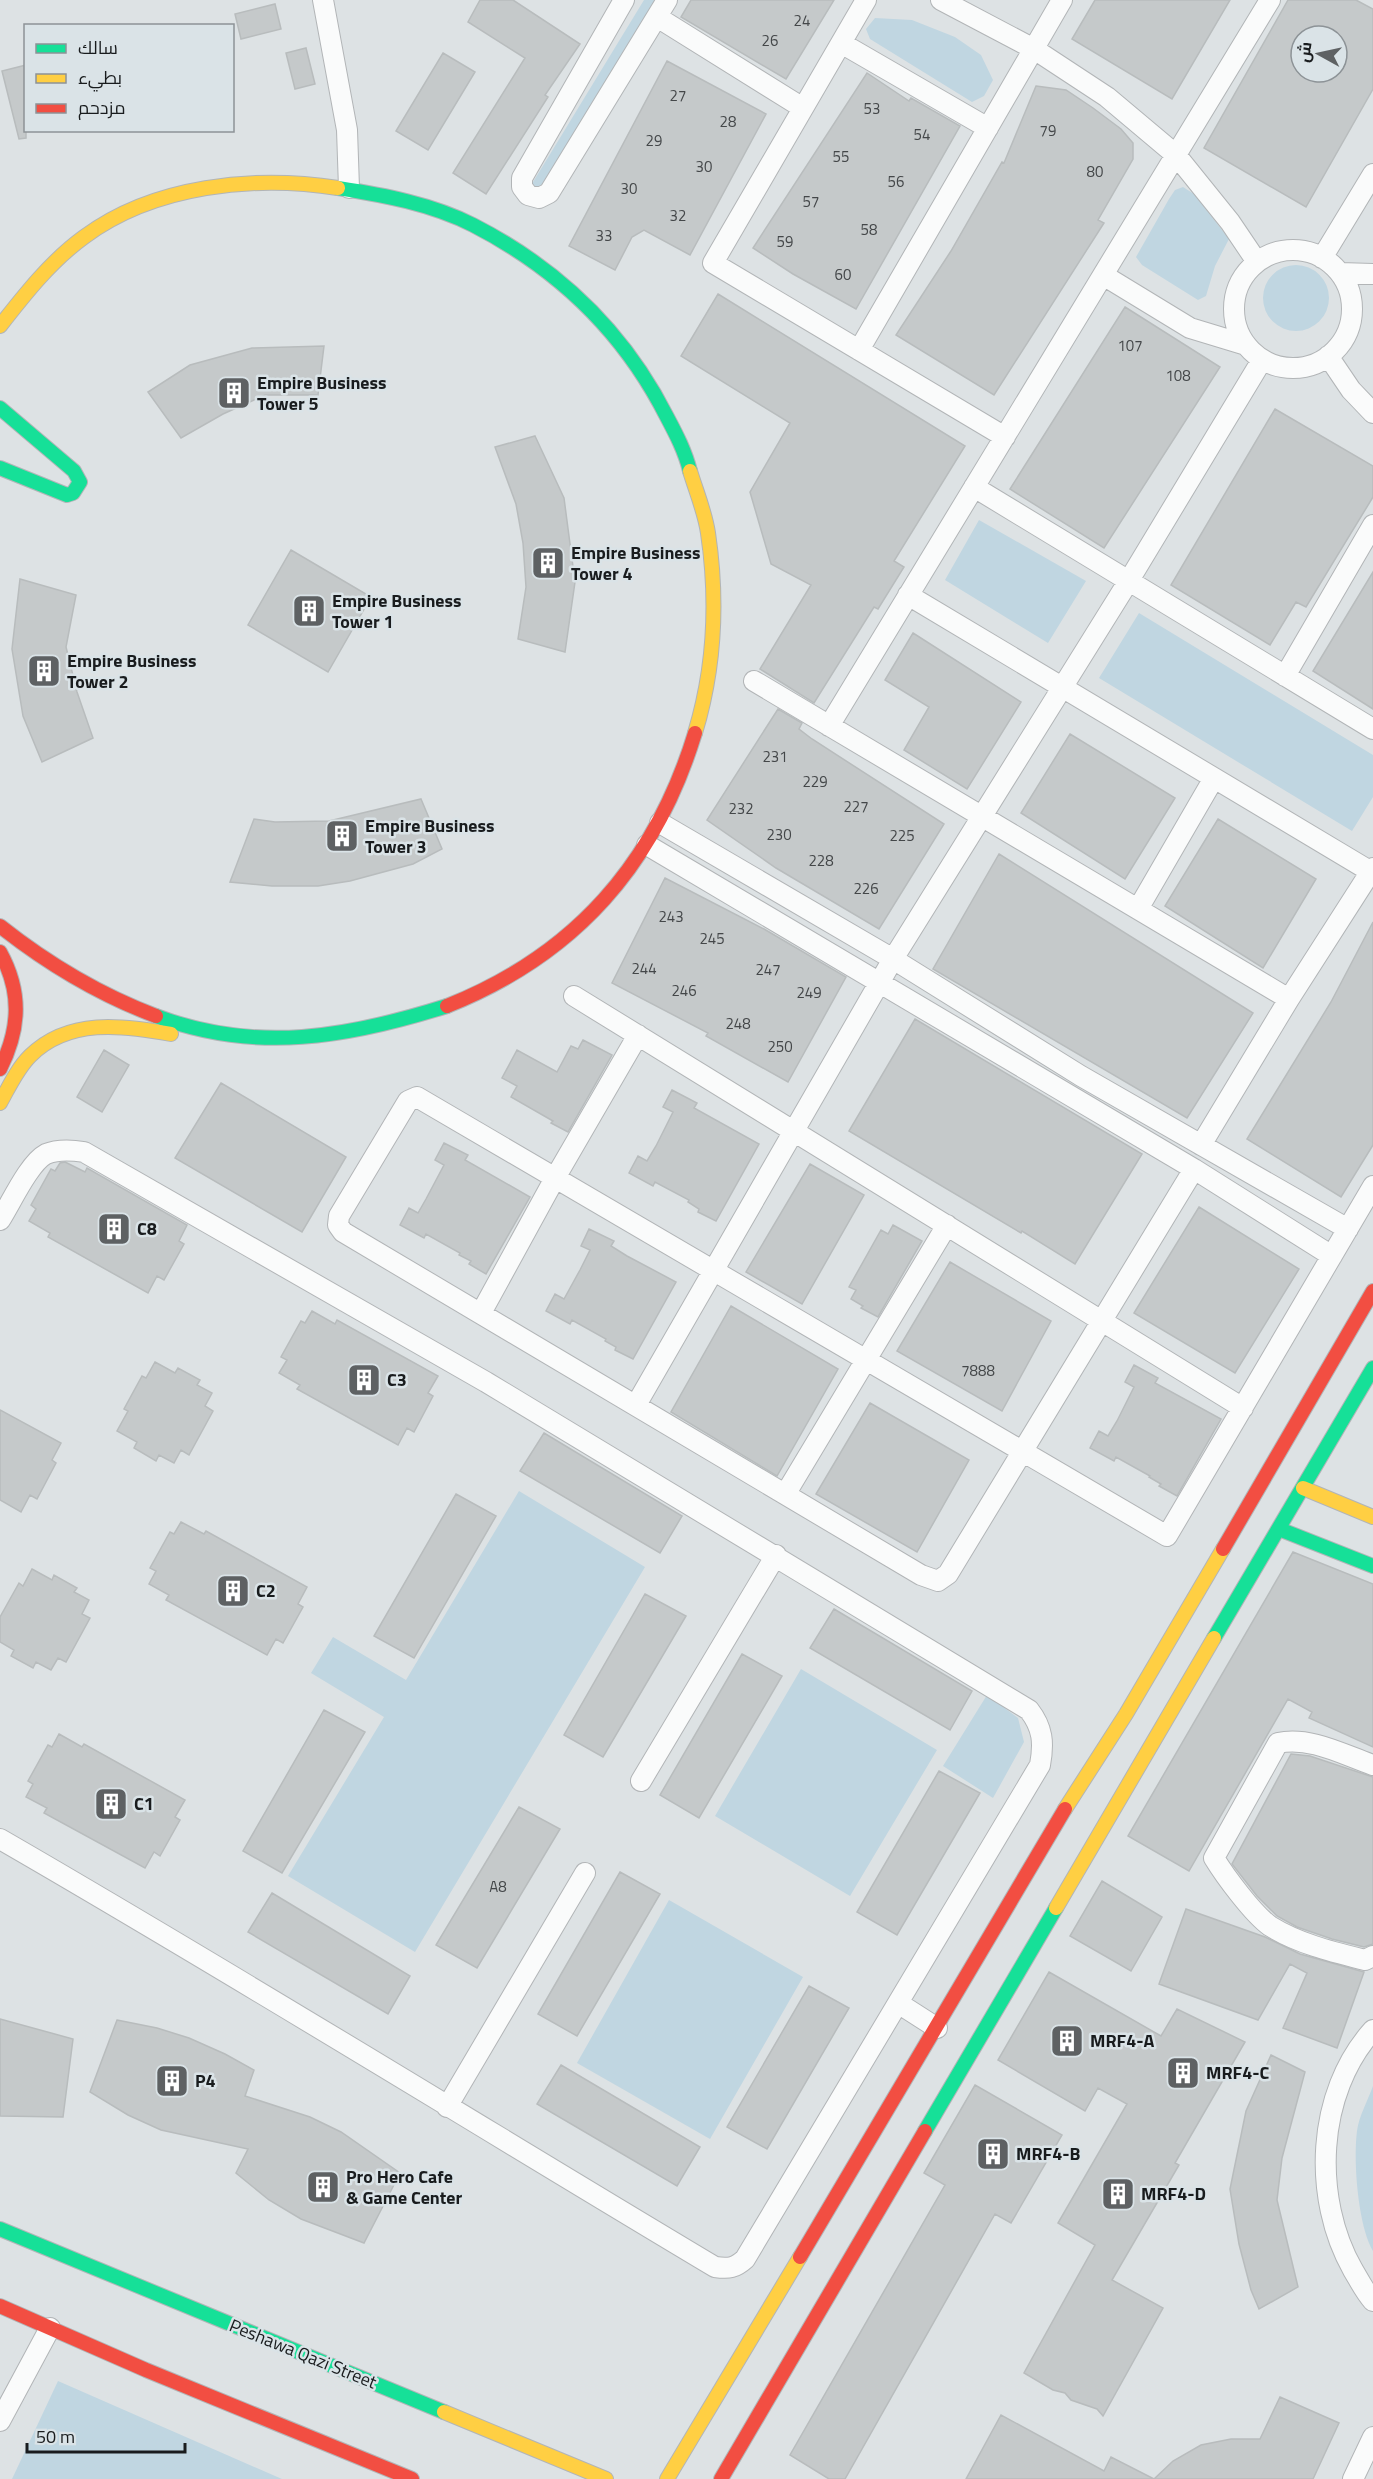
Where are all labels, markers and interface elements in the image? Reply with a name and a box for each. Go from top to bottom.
house number: 24 [794,9,810,32]
legend [24,24,234,132]
north arrow [1289,24,1349,84]
house number: 26 [762,29,778,52]
text: سالك [78,34,118,61]
text: ش [1291,40,1317,64]
text: بطيء [78,64,122,92]
house number: 27 [670,84,686,107]
text: مزدحم [78,94,126,121]
house number: 53 [864,97,880,120]
house number: 28 [720,110,736,133]
house number: 79 [1040,119,1056,142]
house number: 54 [914,123,930,146]
house number: 29 [646,129,662,152]
house number: 55 [833,145,849,168]
house number: 30 [696,155,712,178]
house number: 80 [1087,160,1103,183]
house number: 56 [888,170,904,193]
house number: 30 [621,177,637,200]
house number: 57 [803,190,819,213]
house number: 32 [670,204,686,227]
house number: 58 [861,218,877,241]
house number: 33 [596,224,612,247]
house number: 59 [777,230,793,253]
house number: 60 [835,263,851,286]
house number: 107 [1117,334,1143,357]
house number: 108 [1165,364,1191,387]
place label: Empire Business Tower 5 [257,369,387,417]
building icon: Empire Business Tower 5 [216,375,252,411]
place label: Empire Business Tower 4 [571,539,701,587]
building icon: Empire Business Tower 4 [530,545,566,581]
place label: Empire Business Tower 1 [332,587,462,635]
building icon: Empire Business Tower 1 [291,593,327,629]
place label: Empire Business Tower 2 [67,647,197,695]
building icon: Empire Business Tower 2 [26,653,62,689]
house number: 231 [762,745,788,768]
house number: 229 [802,770,828,793]
house number: 227 [843,795,869,818]
house number: 232 [728,797,754,820]
place label: Empire Business Tower 3 [365,812,495,860]
building icon: Empire Business Tower 3 [324,818,360,854]
house number: 230 [766,823,792,846]
house number: 225 [889,824,915,847]
house number: 228 [808,849,834,872]
house number: 226 [853,877,879,900]
house number: 243 [658,905,684,928]
house number: 245 [699,927,725,950]
house number: 244 [631,957,657,980]
house number: 247 [755,958,781,981]
house number: 246 [671,979,697,1002]
house number: 249 [796,981,822,1004]
house number: 248 [725,1012,751,1035]
house number: 250 [767,1035,793,1058]
building icon: C8 [96,1211,132,1247]
place label: C8 [137,1215,157,1242]
house number: 7888 [961,1359,995,1382]
building icon: C3 [346,1362,382,1398]
place label: C3 [387,1366,407,1393]
building icon: C2 [215,1573,251,1609]
place label: C2 [256,1577,276,1604]
building icon: C1 [93,1786,129,1822]
place label: C1 [134,1790,154,1817]
house number: A8 [489,1875,507,1898]
building icon: MRF4-A [1049,2023,1085,2059]
place label: MRF4-A [1090,2027,1155,2054]
building icon: MRF4-C [1165,2055,1201,2091]
place label: MRF4-C [1206,2059,1270,2086]
building icon: P4 [154,2063,190,2099]
place label: P4 [195,2067,216,2094]
building icon: MRF4-B [975,2136,1011,2172]
place label: MRF4-B [1016,2140,1081,2167]
place label: Pro Hero Cafe & Game Center [346,2163,463,2211]
building icon: Pro Hero Cafe & Game Center [305,2169,341,2205]
building icon: MRF4-D [1100,2176,1136,2212]
place label: MRF4-D [1141,2180,1206,2207]
street label: Peshawa Qazi Street [225,2312,382,2396]
scale bar [27,2416,184,2454]
text: 50 m [36,2423,75,2450]

